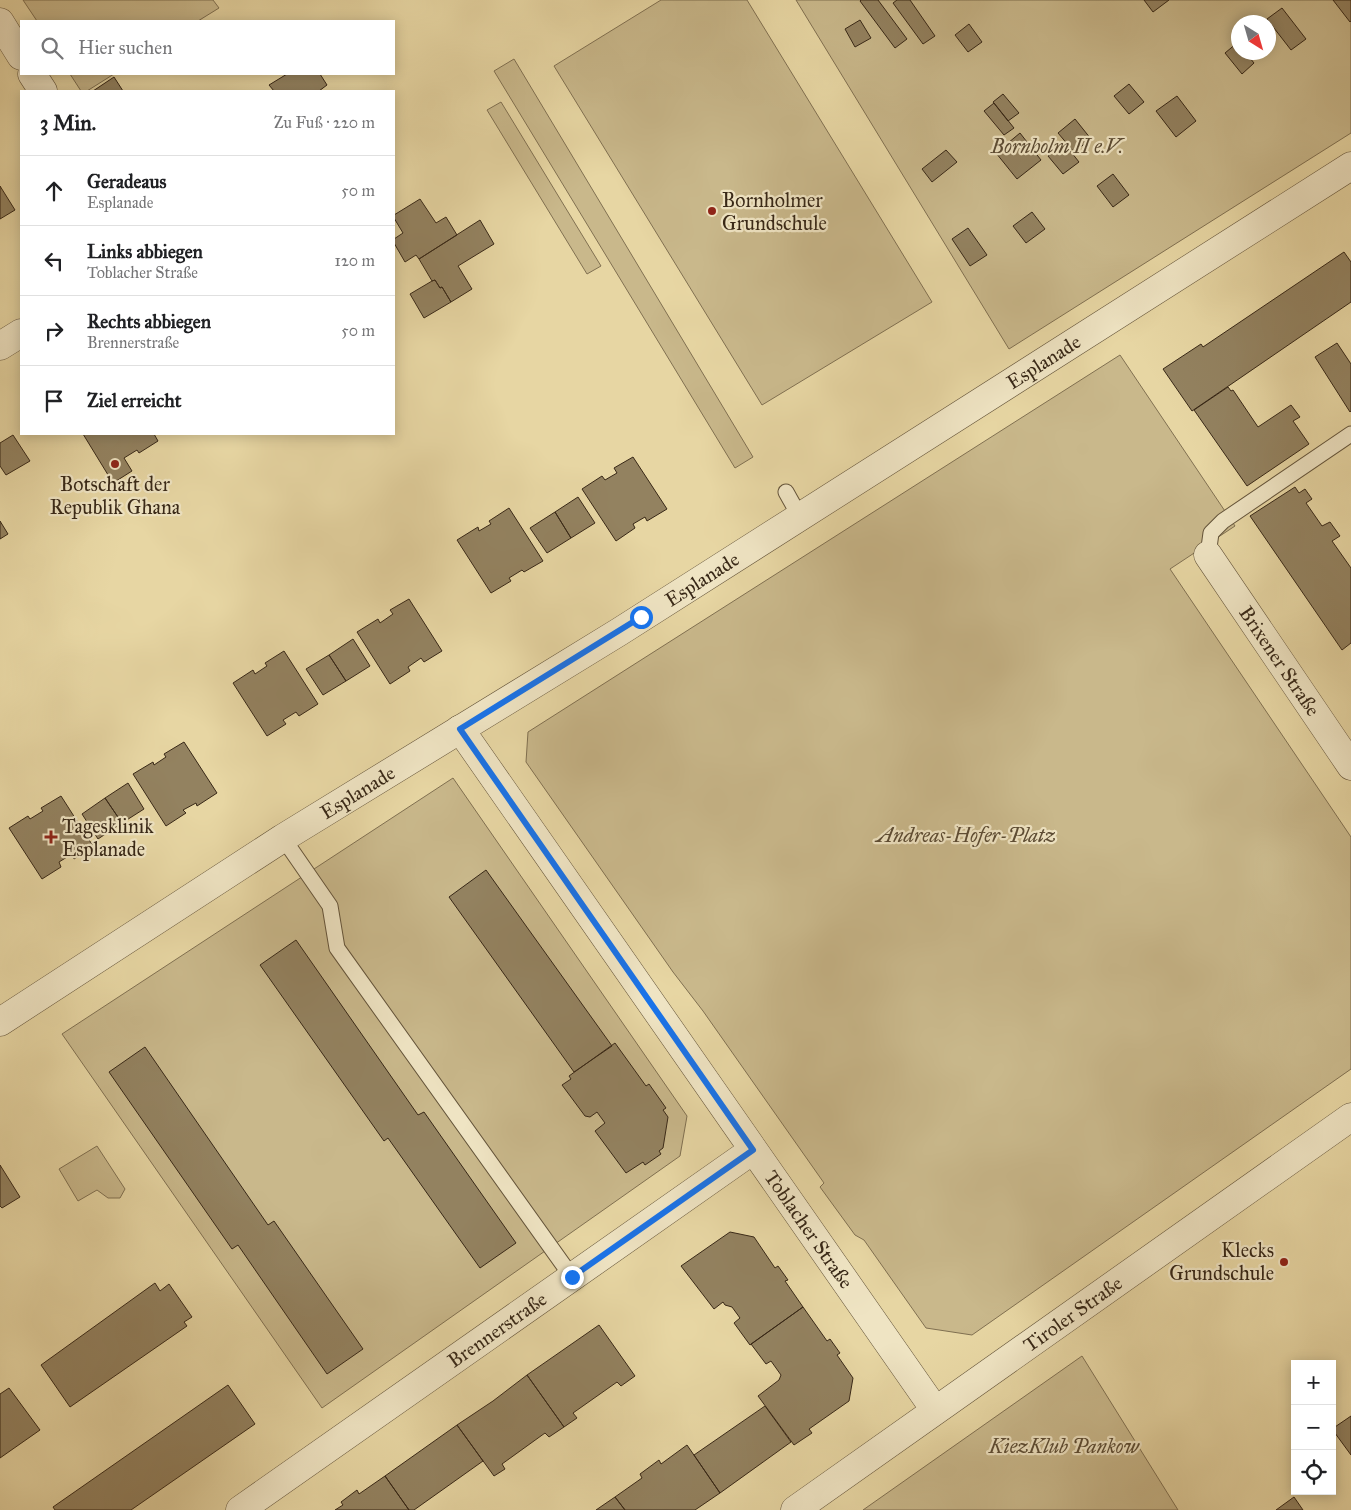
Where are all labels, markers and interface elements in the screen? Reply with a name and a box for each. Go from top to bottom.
north arrow [1231,15,1276,60]
search box [20,20,395,75]
icon: search [38,34,66,62]
text: Hier suchen [78,36,172,59]
text: 3 Min. [40,110,96,136]
text: Zu Fuß · 220 m [274,113,375,132]
park label: Bornholm II e.V. [990,134,1125,158]
text: Geradeaus [87,170,166,193]
icon: ahead [40,177,68,205]
text: 50 m [341,181,375,200]
place label: Bornholmer Grundschule [722,188,827,235]
text: Esplanade [87,193,153,212]
marker: Bornholmer Grundschule [706,205,718,217]
text: Links abbiegen [87,240,203,263]
icon: left [40,247,68,275]
text: 120 m [335,251,375,270]
text: Toblacher Straße [87,263,198,282]
text: Rechts abbiegen [87,310,211,333]
icon: right [40,317,68,345]
text: 50 m [341,321,375,340]
street label: Esplanade [1002,329,1085,394]
text: Brennerstraße [87,333,179,352]
icon: arrive [40,387,68,415]
text: Ziel erreicht [87,389,181,412]
marker: Botschaft der Republik Ghana [109,458,121,470]
place label: Botschaft der Republik Ghana [50,472,181,519]
street label: Esplanade [660,547,743,612]
street label: Brixener Straße [1234,601,1325,720]
route start [630,606,653,629]
street label: Esplanade [316,760,399,824]
place label: Tagesklinik Esplanade [62,814,154,861]
park label: Andreas-Hofer-Platz [874,823,1056,847]
marker: Tagesklinik Esplanade [44,830,58,844]
street label: Toblacher Straße [759,1166,858,1293]
place label: Klecks Grundschule [1169,1238,1274,1285]
marker: Klecks Grundschule [1278,1256,1290,1268]
route end [561,1266,584,1289]
street label: Tiroler Straße [1019,1271,1127,1357]
street label: Brennerstraße [443,1287,551,1373]
map controls [1291,1360,1336,1495]
button: + [1291,1360,1336,1405]
button: − [1291,1405,1336,1450]
park label: KiezKlub Pankow [988,1434,1140,1458]
button: locate [1291,1450,1336,1495]

